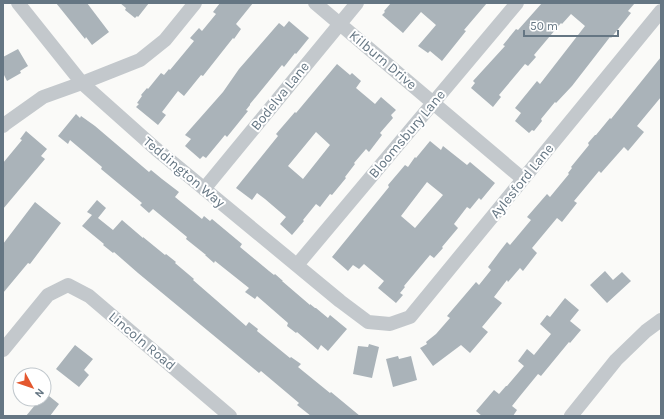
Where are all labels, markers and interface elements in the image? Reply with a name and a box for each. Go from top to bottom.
scale bar [524,12,618,38]
text: 50 m [530,19,558,33]
street label: Kilburn Drive [346,27,420,93]
street label: Bodelva Lane [247,58,313,134]
street label: Bloomsbury Lane [365,86,449,182]
street label: Teddington Way [140,133,229,211]
street label: Aylesford Lane [487,140,557,222]
street label: Lincoln Road [105,308,179,374]
north arrow [12,367,52,407]
text: N [32,386,47,400]

